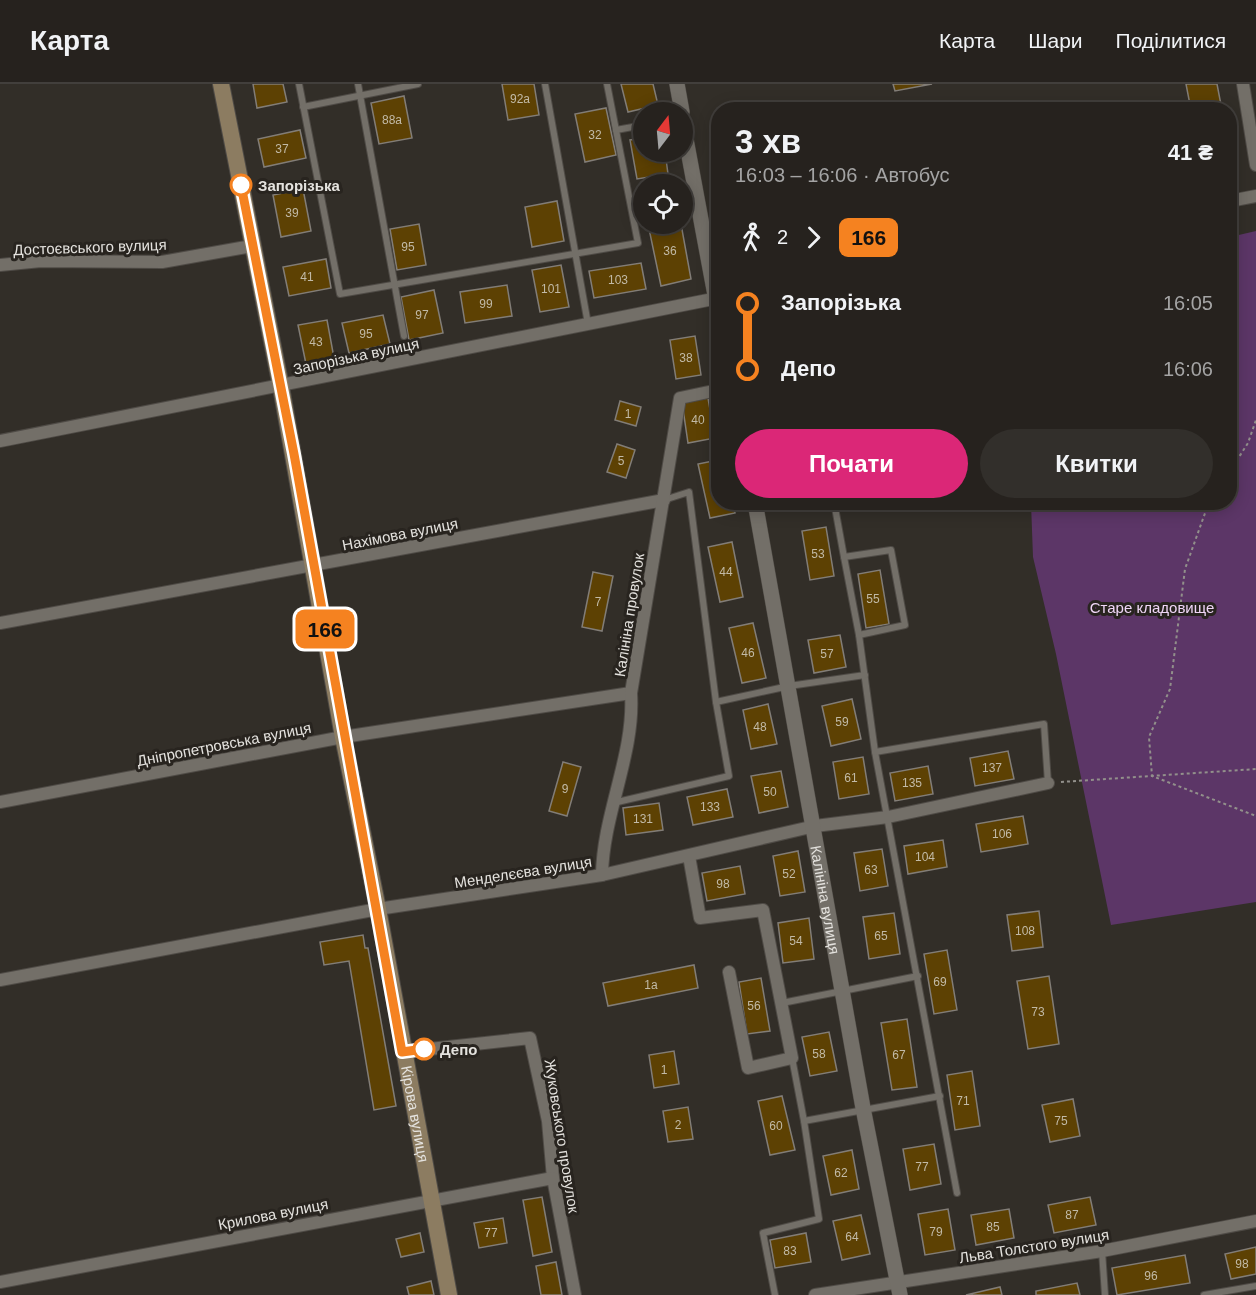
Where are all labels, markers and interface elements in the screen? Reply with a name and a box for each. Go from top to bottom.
text: Карта [30,25,109,56]
text: Карта [939,29,995,52]
text: Шари [1028,29,1083,52]
text: Поділитися [1116,29,1226,52]
house number: 92а [510,92,530,106]
north arrow [633,102,693,162]
map controls [633,102,693,234]
house number: 88а [382,113,402,127]
text: 3 хв [735,123,801,160]
house number: 32 [588,128,602,142]
text: 41 ₴ [1168,140,1213,165]
house number: 37 [275,142,289,156]
text: 16:03 – 16:06 · Автобус [735,164,949,186]
marker: Запорізька [230,174,252,196]
button: locate [633,174,693,234]
place label: Запорізька [258,177,340,194]
house number: 39 [285,206,299,220]
icon: walk [735,221,768,254]
icon: forward [797,221,830,254]
text: 2 [777,226,788,248]
text: 166 [851,226,886,249]
street label: Достоєвського вулиця [13,236,167,258]
house number: 95 [401,240,415,254]
house number: 36 [663,244,677,258]
house number: 41 [300,270,314,284]
house number: 103 [608,273,628,287]
house number: 101 [541,282,561,296]
text: Запорізька [781,290,901,315]
text: 16:05 [1163,292,1213,314]
house number: 99 [479,297,493,311]
house number: 97 [415,308,429,322]
house number: 95 [359,327,373,341]
street label: Запорізька вулиця [291,334,421,378]
house number: 43 [309,335,323,349]
house number: 38 [679,351,693,365]
text: Депо [781,356,836,381]
text: 16:06 [1163,358,1213,380]
house number: 1 [625,407,632,421]
house number: 40 [691,413,705,427]
button: Почати [735,429,968,498]
button: Квитки [980,429,1213,498]
house number: 5 [618,454,625,468]
street label: Нахімова вулиця [341,514,459,554]
house number: 53 [811,547,825,561]
street label: Калініна провулок [611,552,647,678]
house number: 44 [719,565,733,579]
house number: 55 [866,592,880,606]
house number: 7 [595,595,602,609]
park label: Старе кладовище [1090,599,1214,616]
line badge: 166 [290,610,360,648]
text: 166 [307,618,343,641]
house number: 46 [741,646,755,660]
house number: 57 [820,647,834,661]
house number: 59 [835,715,849,729]
street label: Дніпропетровська вулиця [135,719,313,769]
house number: 48 [753,720,767,734]
house number: 137 [982,761,1002,775]
house number: 61 [844,771,858,785]
house number: 135 [902,776,922,790]
house number: 9 [562,782,569,796]
house number: 50 [763,785,777,799]
house number: 133 [700,800,720,814]
house number: 131 [633,812,653,826]
house number: 106 [992,827,1012,841]
street label: Калініна вулиця [808,844,844,956]
house number: 104 [915,850,935,864]
street label: Менделєєва вулиця [453,853,593,891]
house number: 63 [864,863,878,877]
house number: 52 [782,867,796,881]
house number: 98 [716,877,730,891]
house number: 108 [1015,924,1035,938]
house number: 65 [874,929,888,943]
house number: 54 [789,934,803,948]
house number: 69 [933,975,947,989]
house number: 1а [644,978,658,992]
house number: 56 [747,999,761,1013]
house number: 73 [1031,1005,1045,1019]
marker: Депо [413,1038,435,1060]
place label: Депо [440,1041,477,1058]
house number: 58 [812,1047,826,1061]
house number: 67 [892,1048,906,1062]
street label: Жуковського провулок [541,1058,583,1215]
house number: 1 [661,1063,668,1077]
street label: Кірова вулиця [398,1064,433,1163]
house number: 71 [956,1094,970,1108]
house number: 75 [1054,1114,1068,1128]
house number: 2 [675,1118,682,1132]
house number: 60 [769,1119,783,1133]
house number: 77 [915,1160,929,1174]
house number: 62 [834,1166,848,1180]
street label: Крилова вулиця [217,1195,329,1233]
house number: 87 [1065,1208,1079,1222]
house number: 85 [986,1220,1000,1234]
house number: 79 [929,1225,943,1239]
house number: 77 [484,1226,498,1240]
street label: Льва Толстого вулиця [958,1226,1110,1266]
house number: 64 [845,1230,859,1244]
house number: 83 [783,1244,797,1258]
house number: 98 [1235,1257,1249,1271]
house number: 96 [1144,1269,1158,1283]

